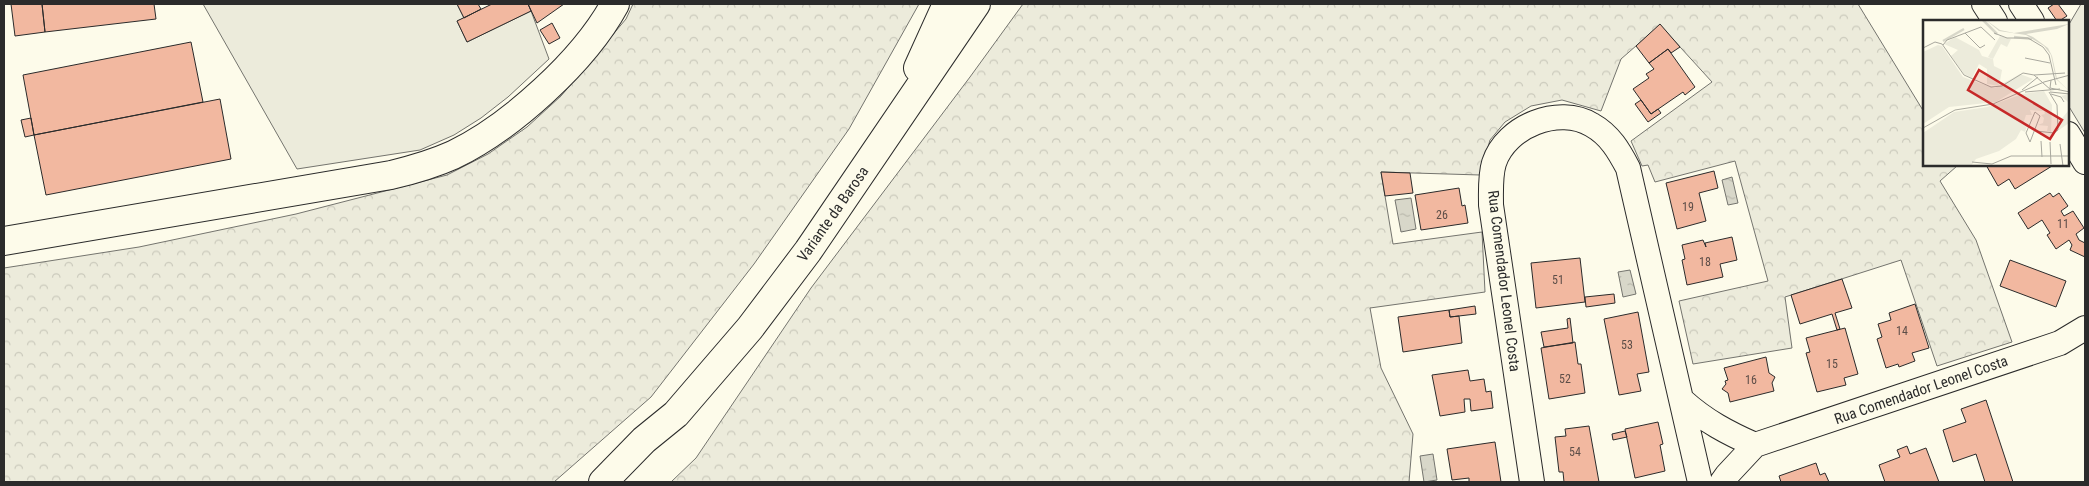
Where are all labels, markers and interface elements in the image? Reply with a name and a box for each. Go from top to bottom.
inset map [1923,20,2069,166]
street label: Variante da Barosa [793,163,873,265]
street label: Rua Comendador Leonel Costa [1484,189,1524,373]
house number: 19 [1682,200,1694,214]
house number: 26 [1436,208,1448,222]
house number: 11 [2057,217,2069,231]
house number: 18 [1699,255,1711,269]
house number: 51 [1552,273,1564,287]
house number: 14 [1896,324,1908,338]
house number: 53 [1621,338,1633,352]
street label: Rua Comendador Leonel Costa [1832,352,2010,428]
house number: 15 [1826,357,1838,371]
house number: 52 [1559,372,1571,386]
house number: 16 [1745,373,1757,387]
house number: 54 [1569,445,1581,459]

